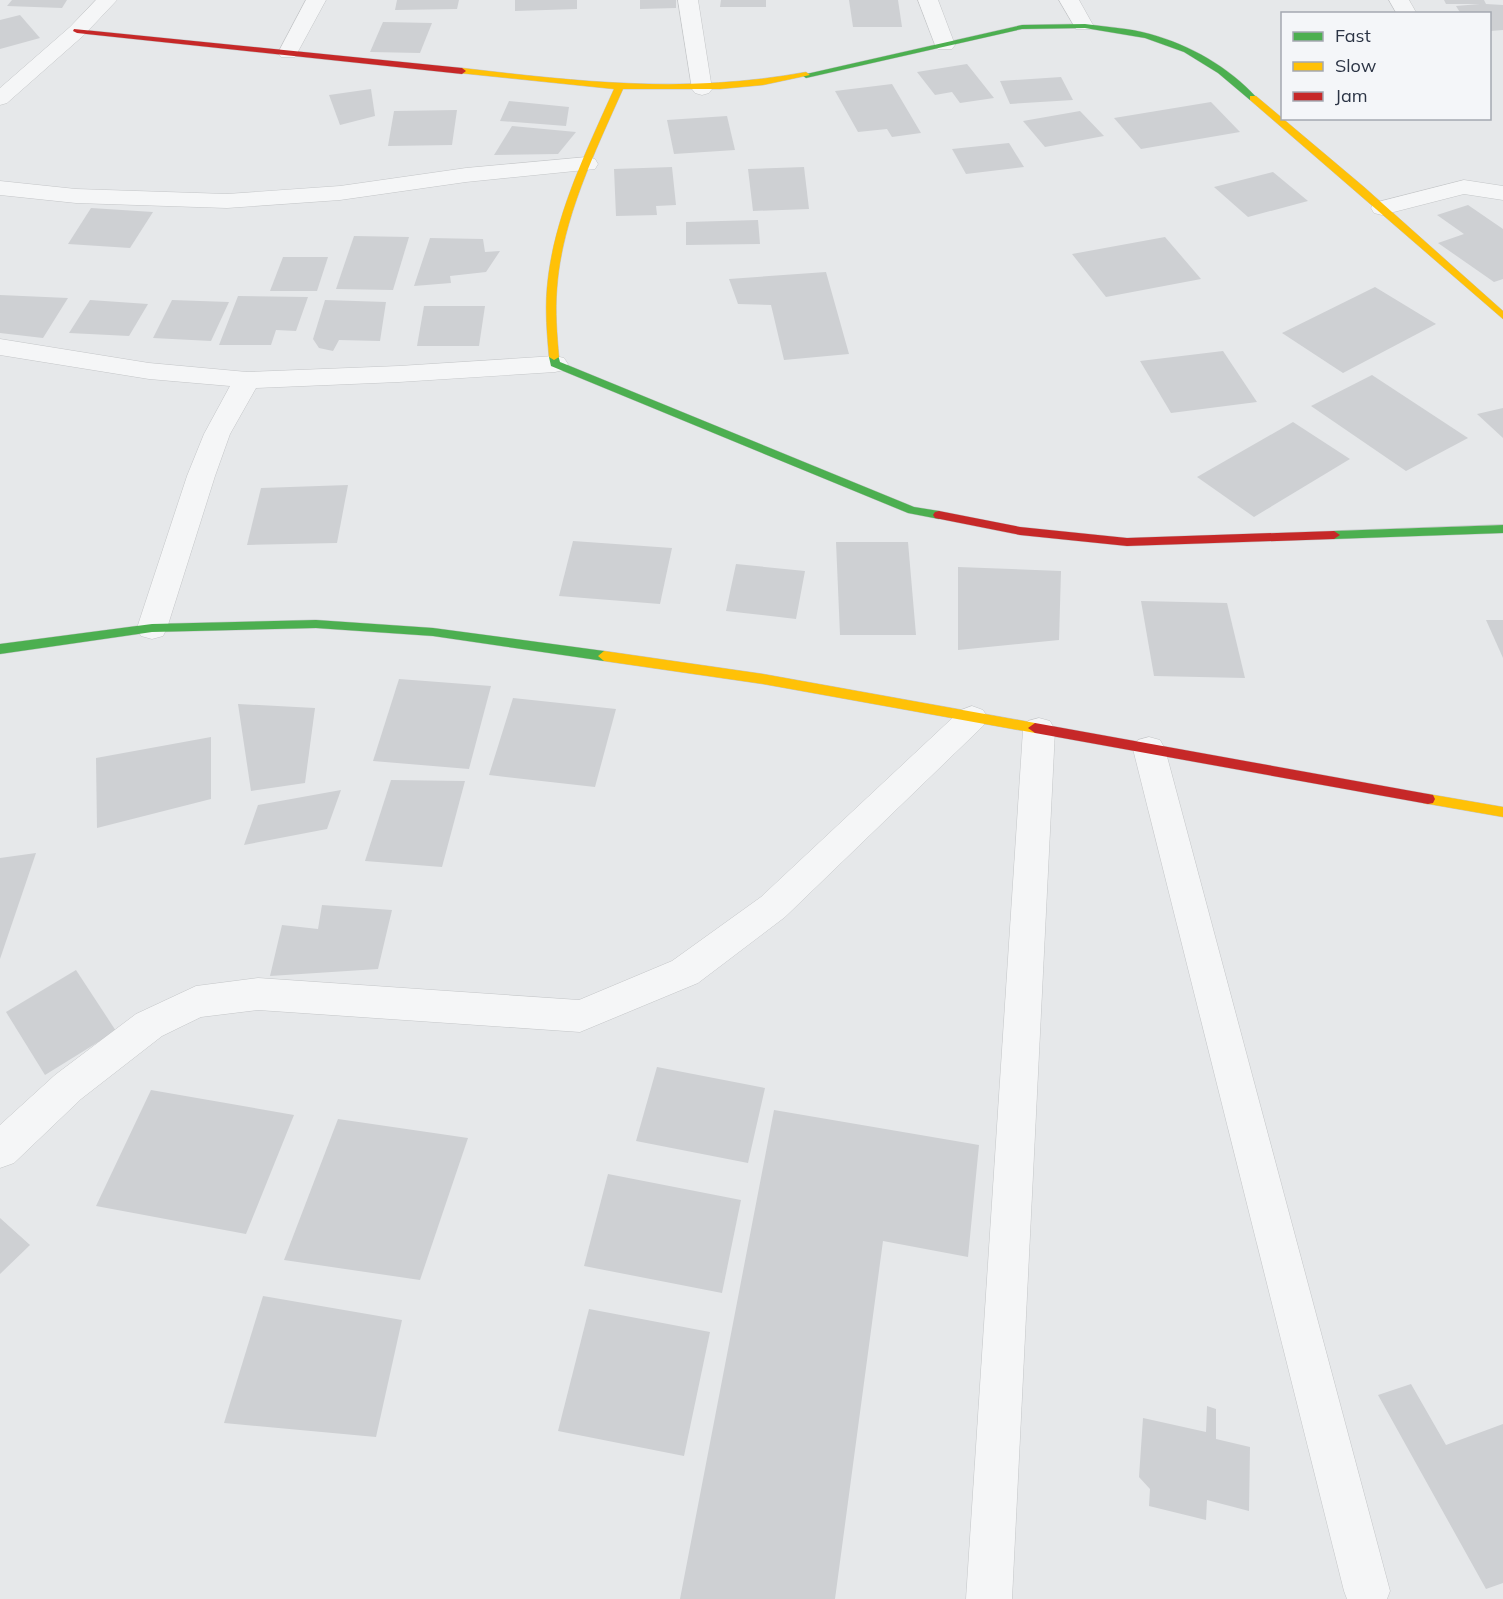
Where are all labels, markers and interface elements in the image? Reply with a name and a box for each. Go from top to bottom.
legend [1281,12,1491,120]
text: Fast [1335,24,1371,47]
text: Slow [1335,54,1377,77]
text: Jam [1335,84,1368,107]

